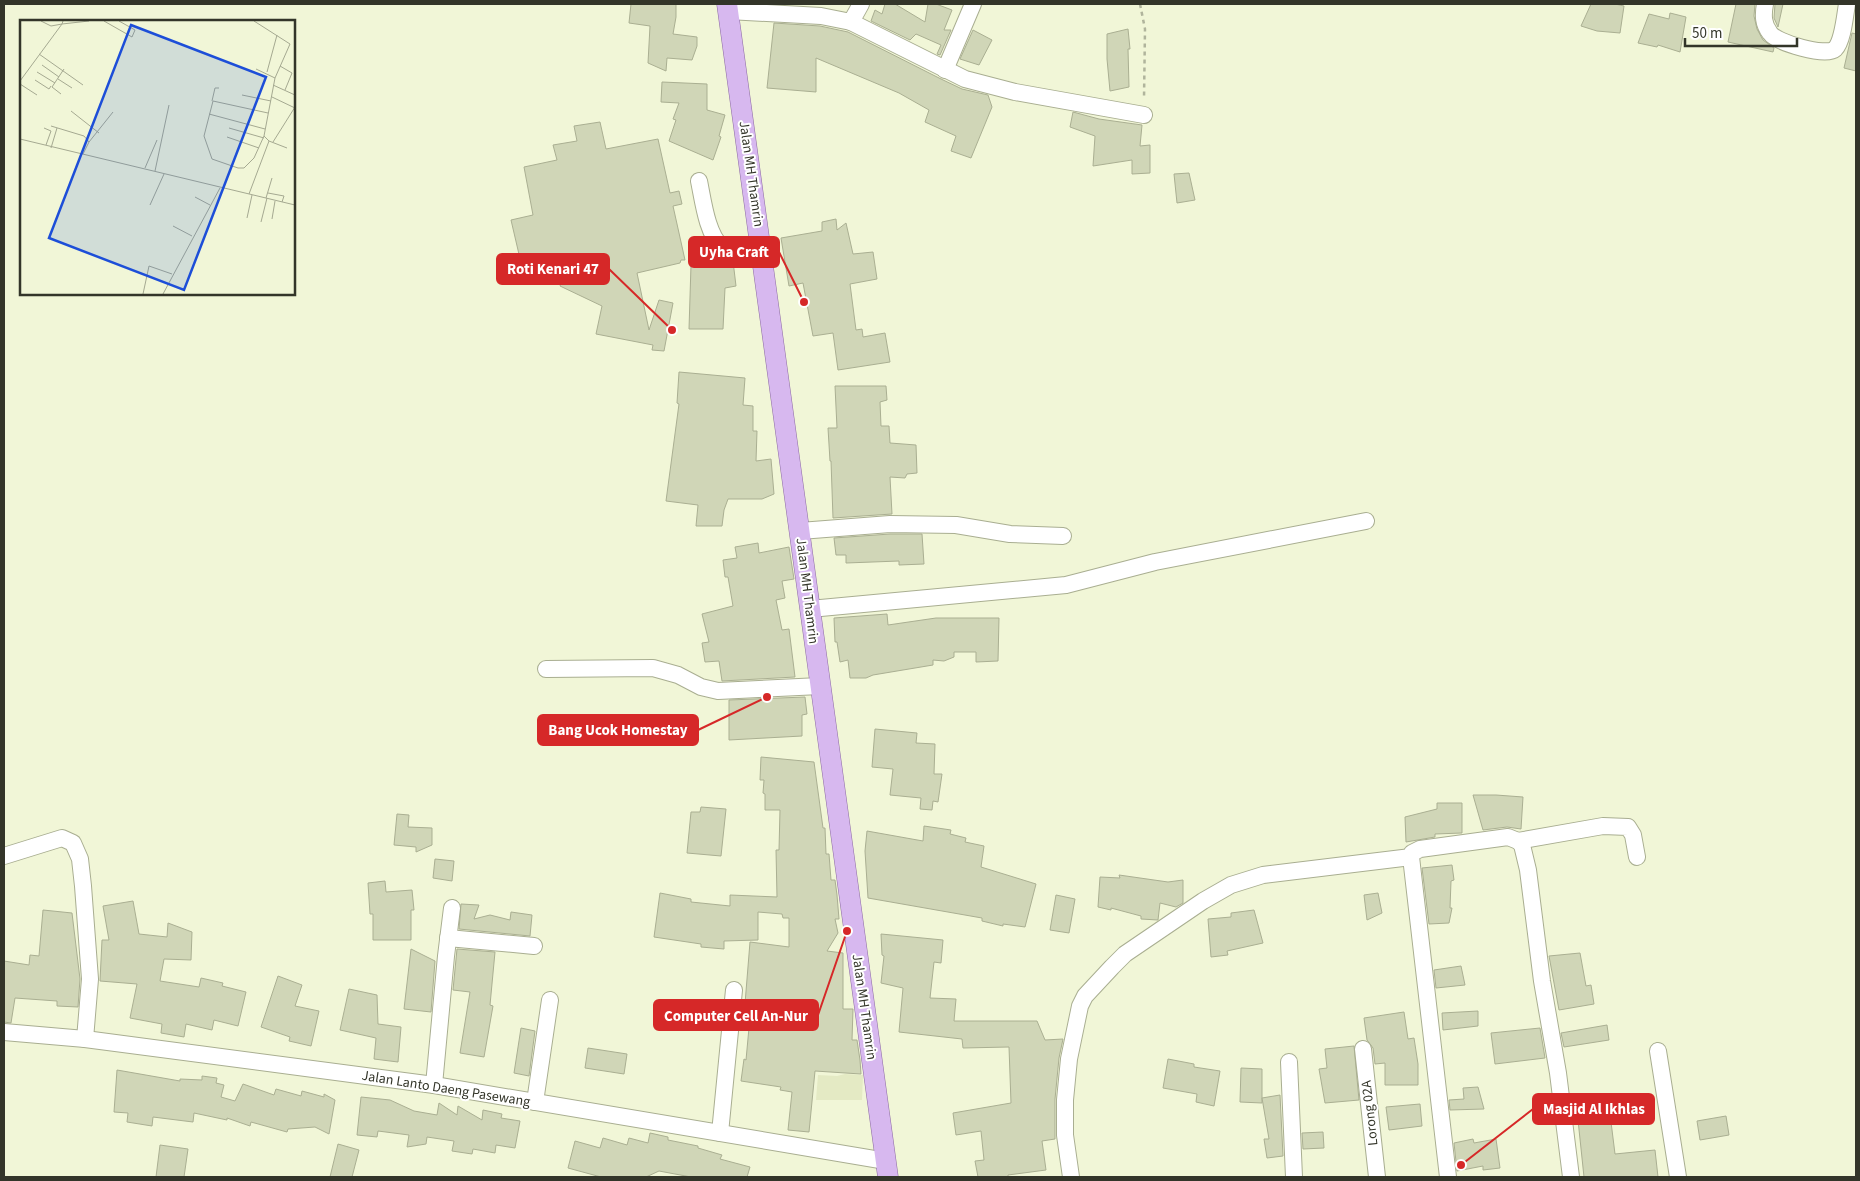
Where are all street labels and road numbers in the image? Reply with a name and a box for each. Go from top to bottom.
street label: Jalan MH Thamrin [734,120,768,228]
street label: Jalan MH Thamrin [791,537,823,645]
street label: Jalan MH Thamrin [847,953,881,1061]
street label: Jalan Lanto Daeng Pasewang [360,1066,532,1112]
street label: Lorong 02A [1357,1079,1383,1147]

